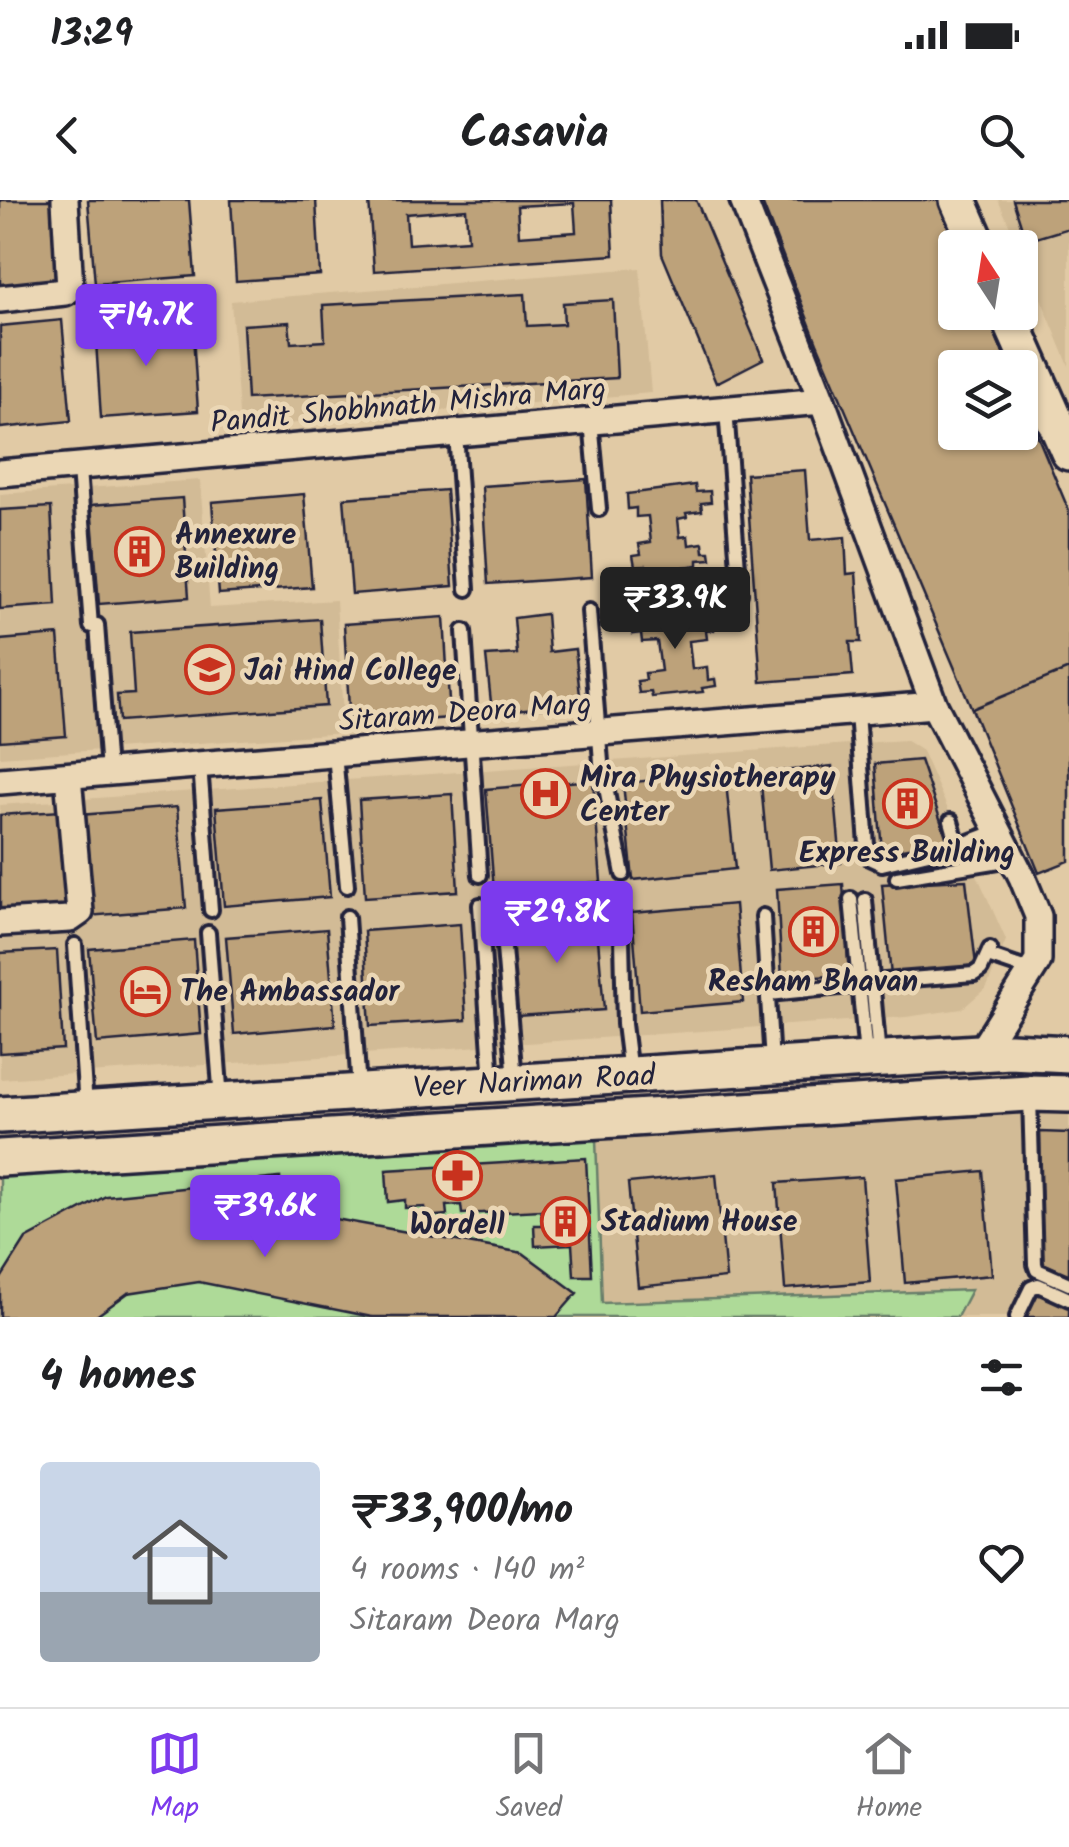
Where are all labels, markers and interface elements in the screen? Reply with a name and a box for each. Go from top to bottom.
text: 13:29 [50,5,133,65]
text: Casavia [460,99,609,171]
icon: back [40,108,95,163]
icon: search [974,108,1029,163]
north arrow [938,230,1038,330]
map controls [938,230,1038,450]
pin: ₹14.7K [65,284,227,369]
text: ₹14.7K [98,291,194,342]
button: layers [938,350,1038,450]
street label: Pandit Shobhnath Mishra Marg [208,366,608,448]
place label: Annexure Building [175,512,296,594]
building icon: Annexure Building [114,525,166,577]
pin: ₹33.9K [594,567,756,652]
text: ₹33.9K [622,574,728,625]
school or university icon: Jai Hind College [183,644,235,696]
place label: Jai Hind College [244,648,457,696]
street label: Sitaram Deora Marg [337,681,593,747]
place label: Mira Physiotherapy Center [580,755,836,837]
hospital icon: Mira Physiotherapy Center [519,768,571,820]
building icon: Express Building [881,777,933,829]
place label: Express Building [799,830,1015,878]
pin: ₹29.8K [476,881,638,966]
text: ₹29.8K [503,888,611,939]
building icon: Resham Bhavan [787,906,839,958]
place label: Resham Bhavan [708,959,918,1007]
hotel icon: The Ambassador [119,965,171,1017]
place label: The Ambassador [180,969,400,1017]
street label: Veer Nariman Road [412,1053,657,1113]
pharmacy icon: Wordell [431,1149,483,1201]
pin: ₹39.6K [184,1175,346,1260]
text: ₹39.6K [212,1182,318,1233]
building icon: Stadium House [540,1195,592,1247]
place label: Stadium House [601,1199,798,1247]
place label: Wordell [410,1202,504,1250]
text: 4 homes [40,1344,196,1411]
icon: filters [974,1350,1029,1405]
text: ₹33,900/mo [350,1478,573,1545]
icon: home [120,1502,240,1622]
icon: heart [974,1535,1029,1590]
text: 4 rooms · 140 m² [350,1545,584,1596]
text: Sitaram Deora Marg [350,1596,620,1647]
tab: Map [147,1726,202,1831]
tab: Saved [496,1726,562,1831]
tab: Home [856,1726,922,1831]

